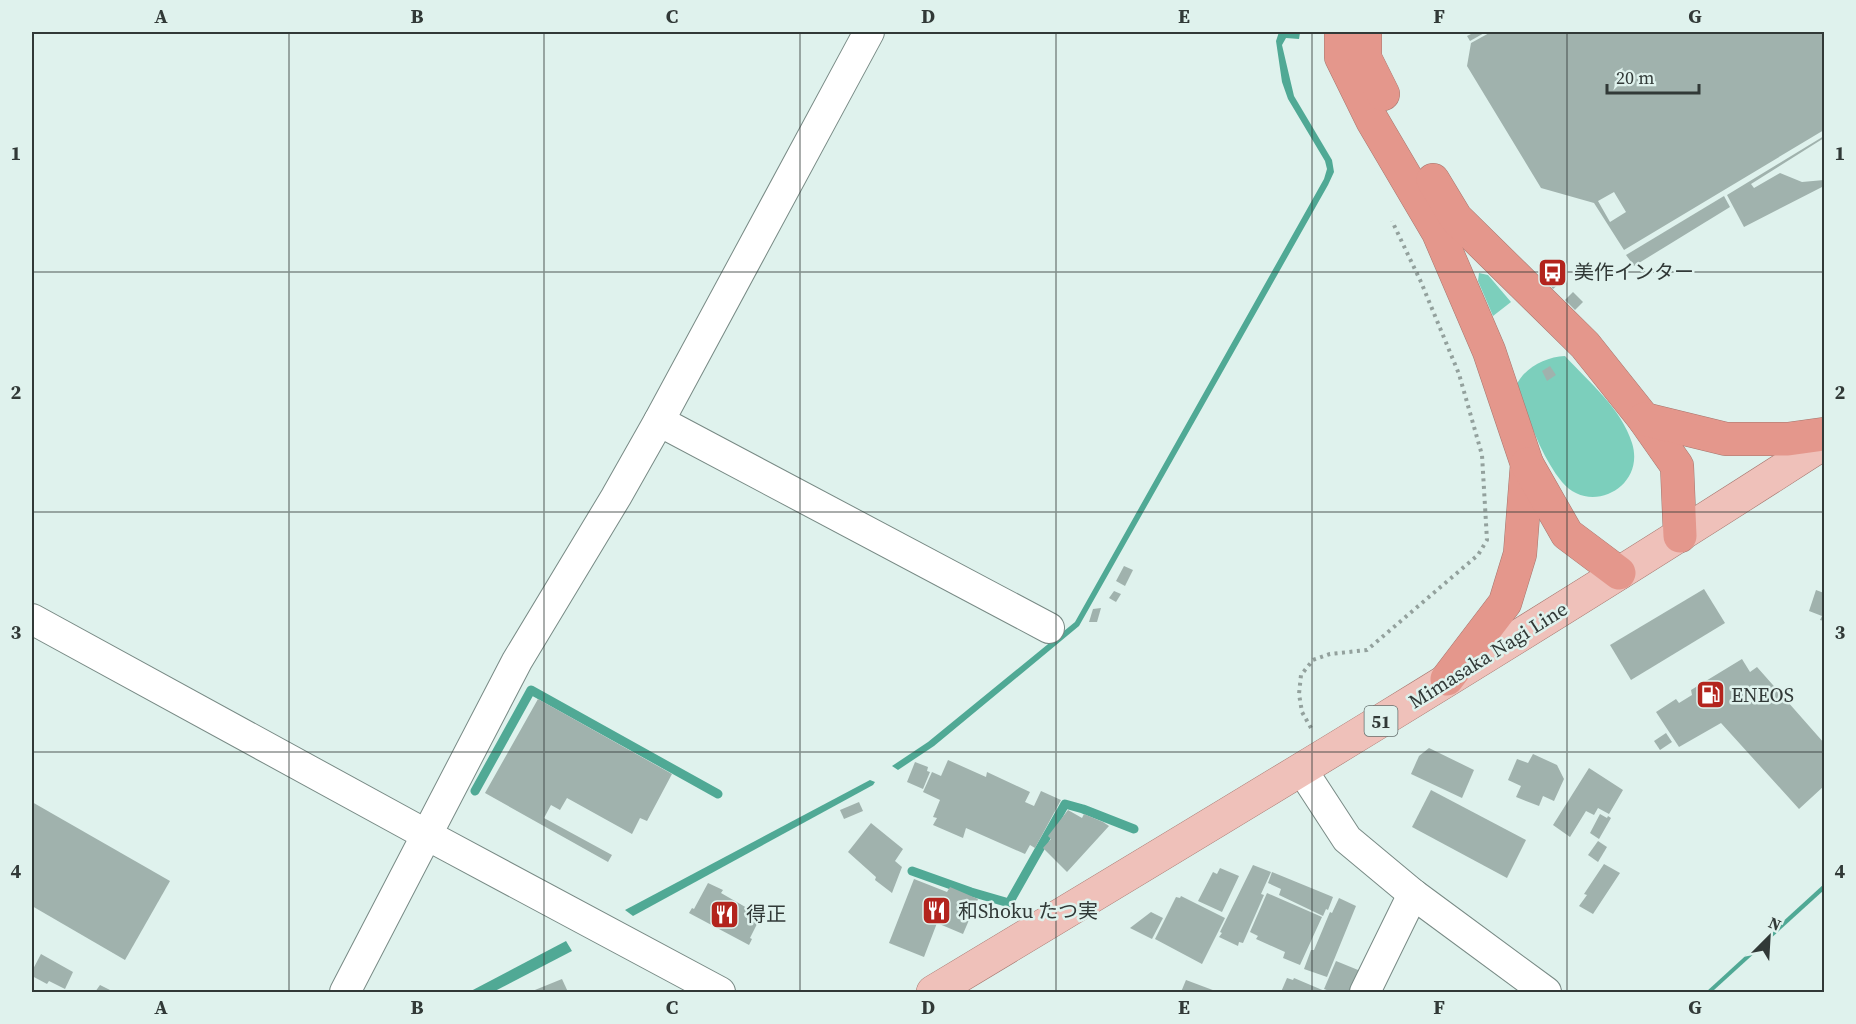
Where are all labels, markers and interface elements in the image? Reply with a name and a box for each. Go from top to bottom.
text: A [154,2,168,30]
text: B [410,2,424,30]
text: C [666,2,678,30]
text: D [921,2,935,30]
text: E [1178,2,1190,30]
text: F [1433,2,1445,30]
text: G [1688,2,1702,30]
scale bar [1607,57,1698,95]
text: 20 m [1616,65,1654,90]
text: 1 [11,139,21,167]
text: 1 [1835,139,1845,167]
bus stop icon: 美作インター [1537,256,1569,288]
place label: 美作インター [1574,258,1694,286]
text: 2 [11,378,22,406]
text: 2 [1835,378,1846,406]
street label: Mimasaka Nagi Line [1403,595,1573,715]
text: 3 [11,618,22,646]
text: 3 [1835,618,1846,646]
fuel station icon: ENEOS [1694,679,1726,711]
place label: ENEOS [1731,681,1794,709]
road number: 51 [1364,706,1398,736]
text: 4 [11,857,22,885]
text: 4 [1835,857,1846,885]
restaurant icon: 和Shoku たつ実 [921,895,953,927]
place label: 和Shoku たつ実 [958,897,1098,925]
restaurant icon: 得正 [709,898,741,930]
place label: 得正 [746,900,786,928]
north arrow [1739,907,1799,967]
text: N [1765,911,1785,936]
text: A [154,993,168,1021]
text: B [410,993,424,1021]
text: C [666,993,678,1021]
text: D [921,993,935,1021]
text: E [1178,993,1190,1021]
text: F [1433,993,1445,1021]
text: G [1688,993,1702,1021]

